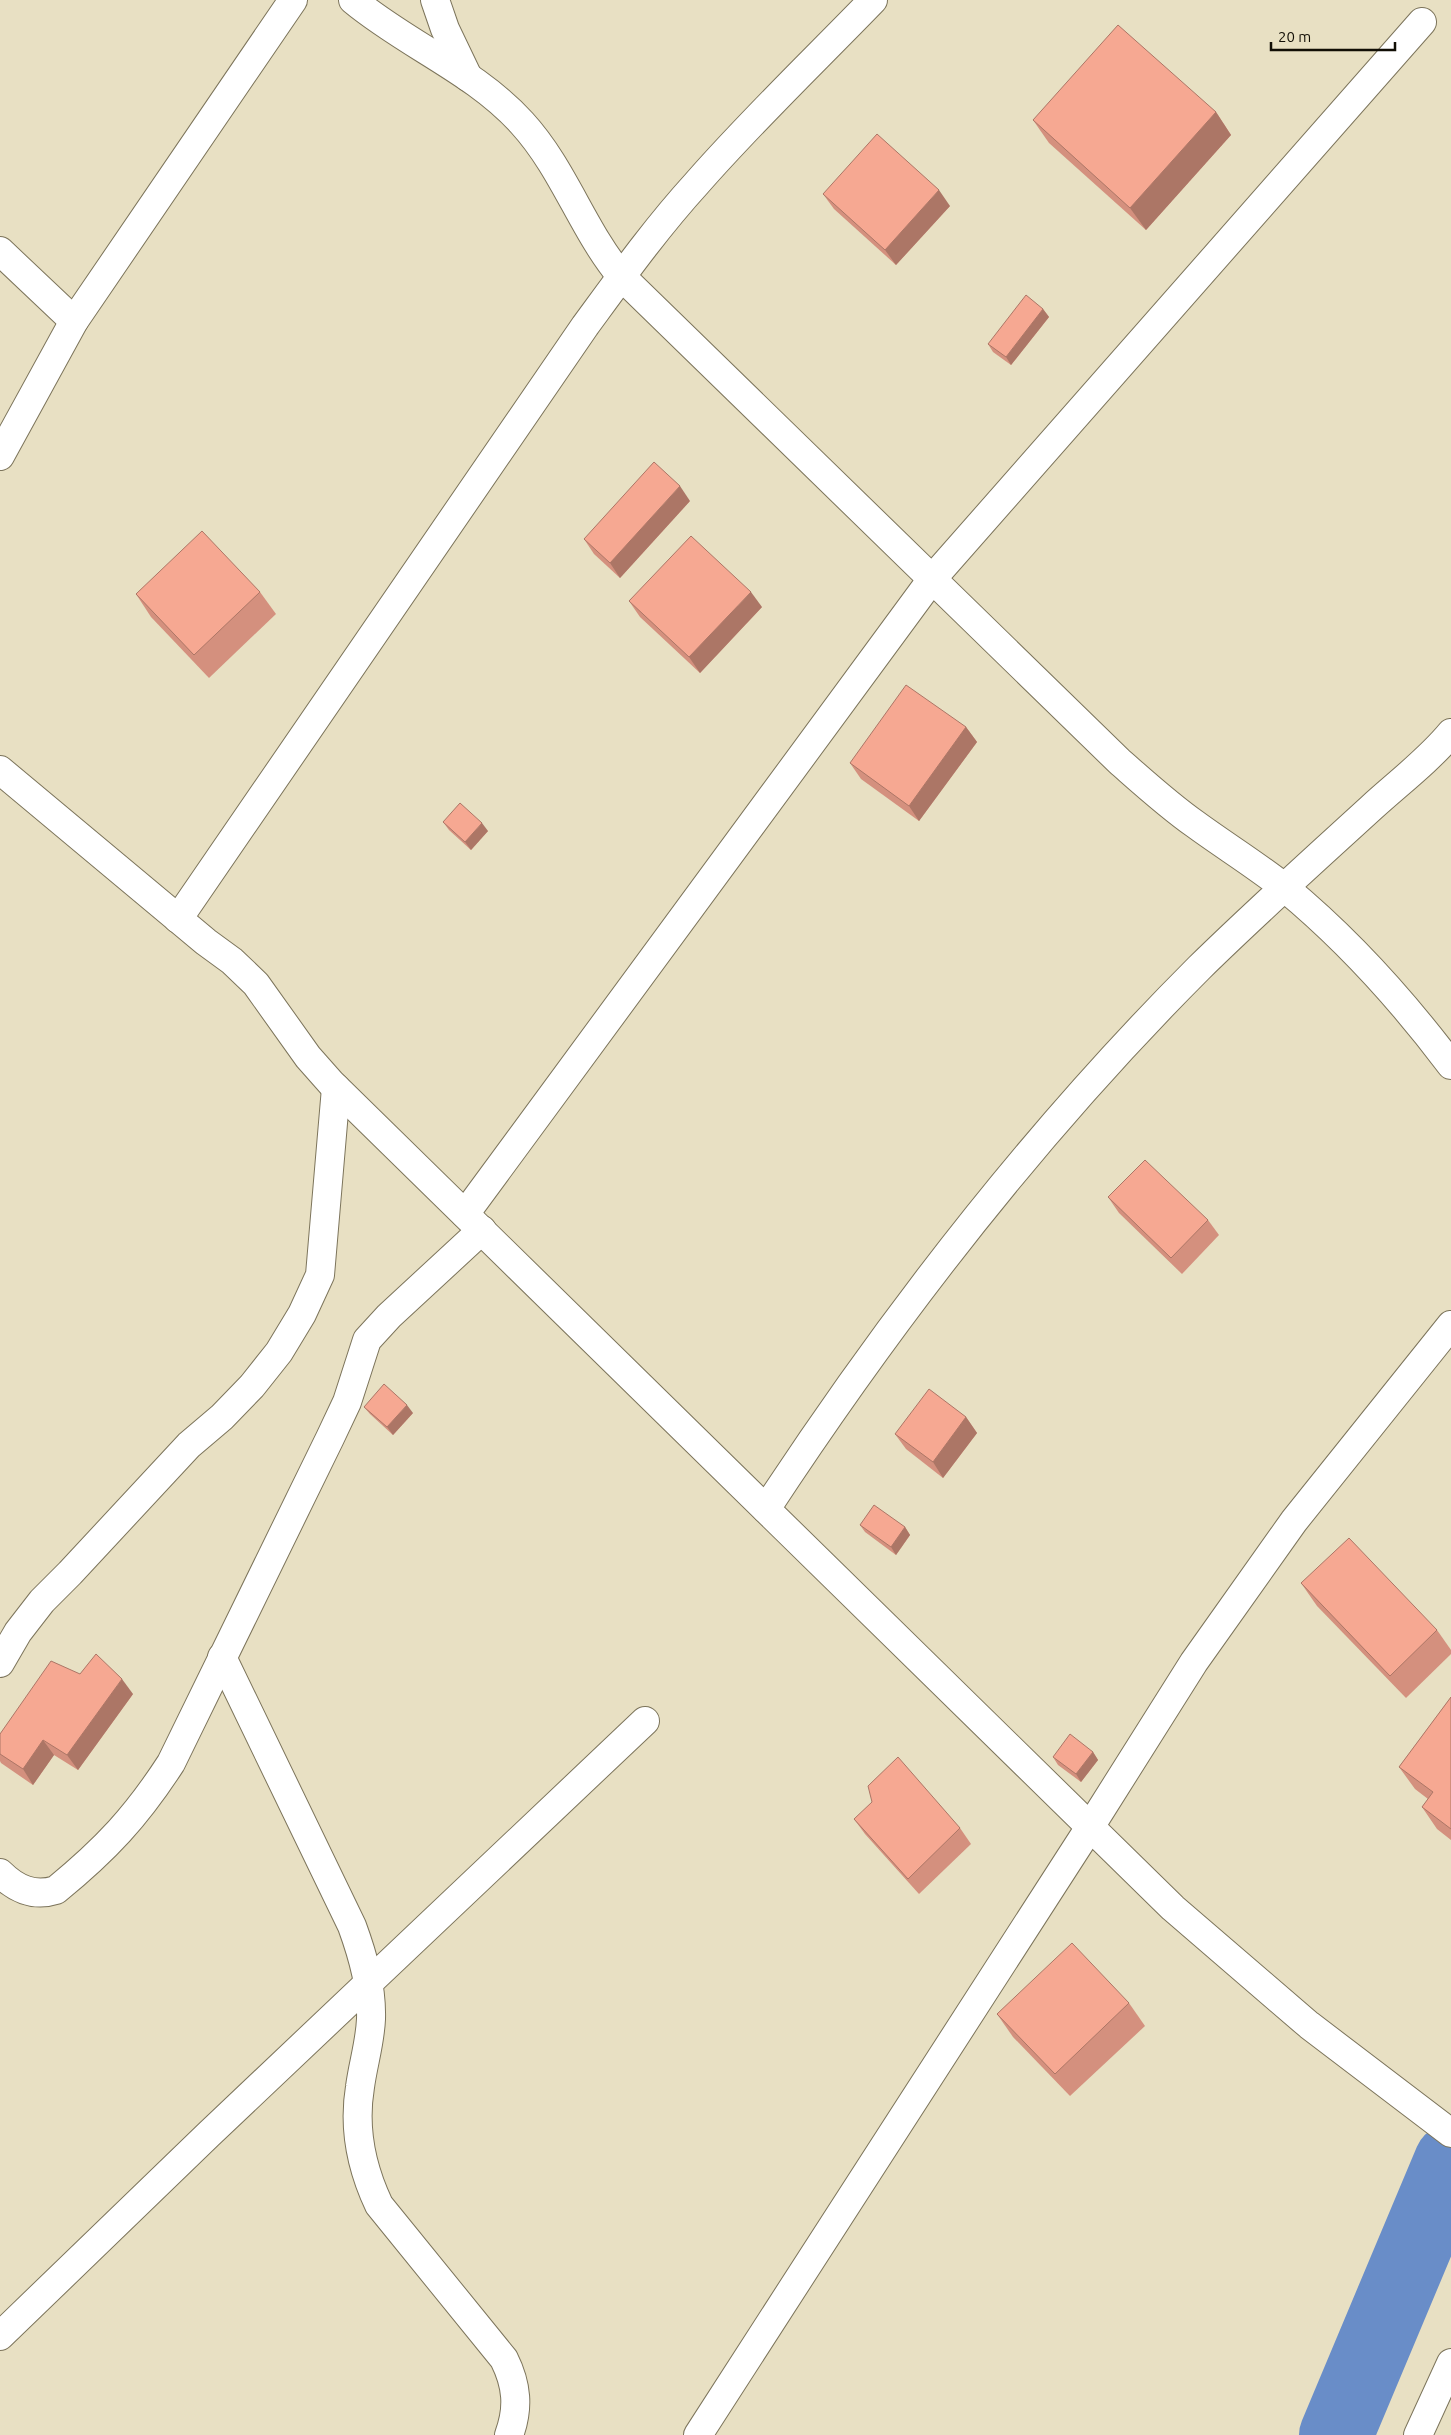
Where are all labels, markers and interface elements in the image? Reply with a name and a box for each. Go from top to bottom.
scale bar [1271,20,1395,52]
text: 20 m [1278,28,1311,45]

